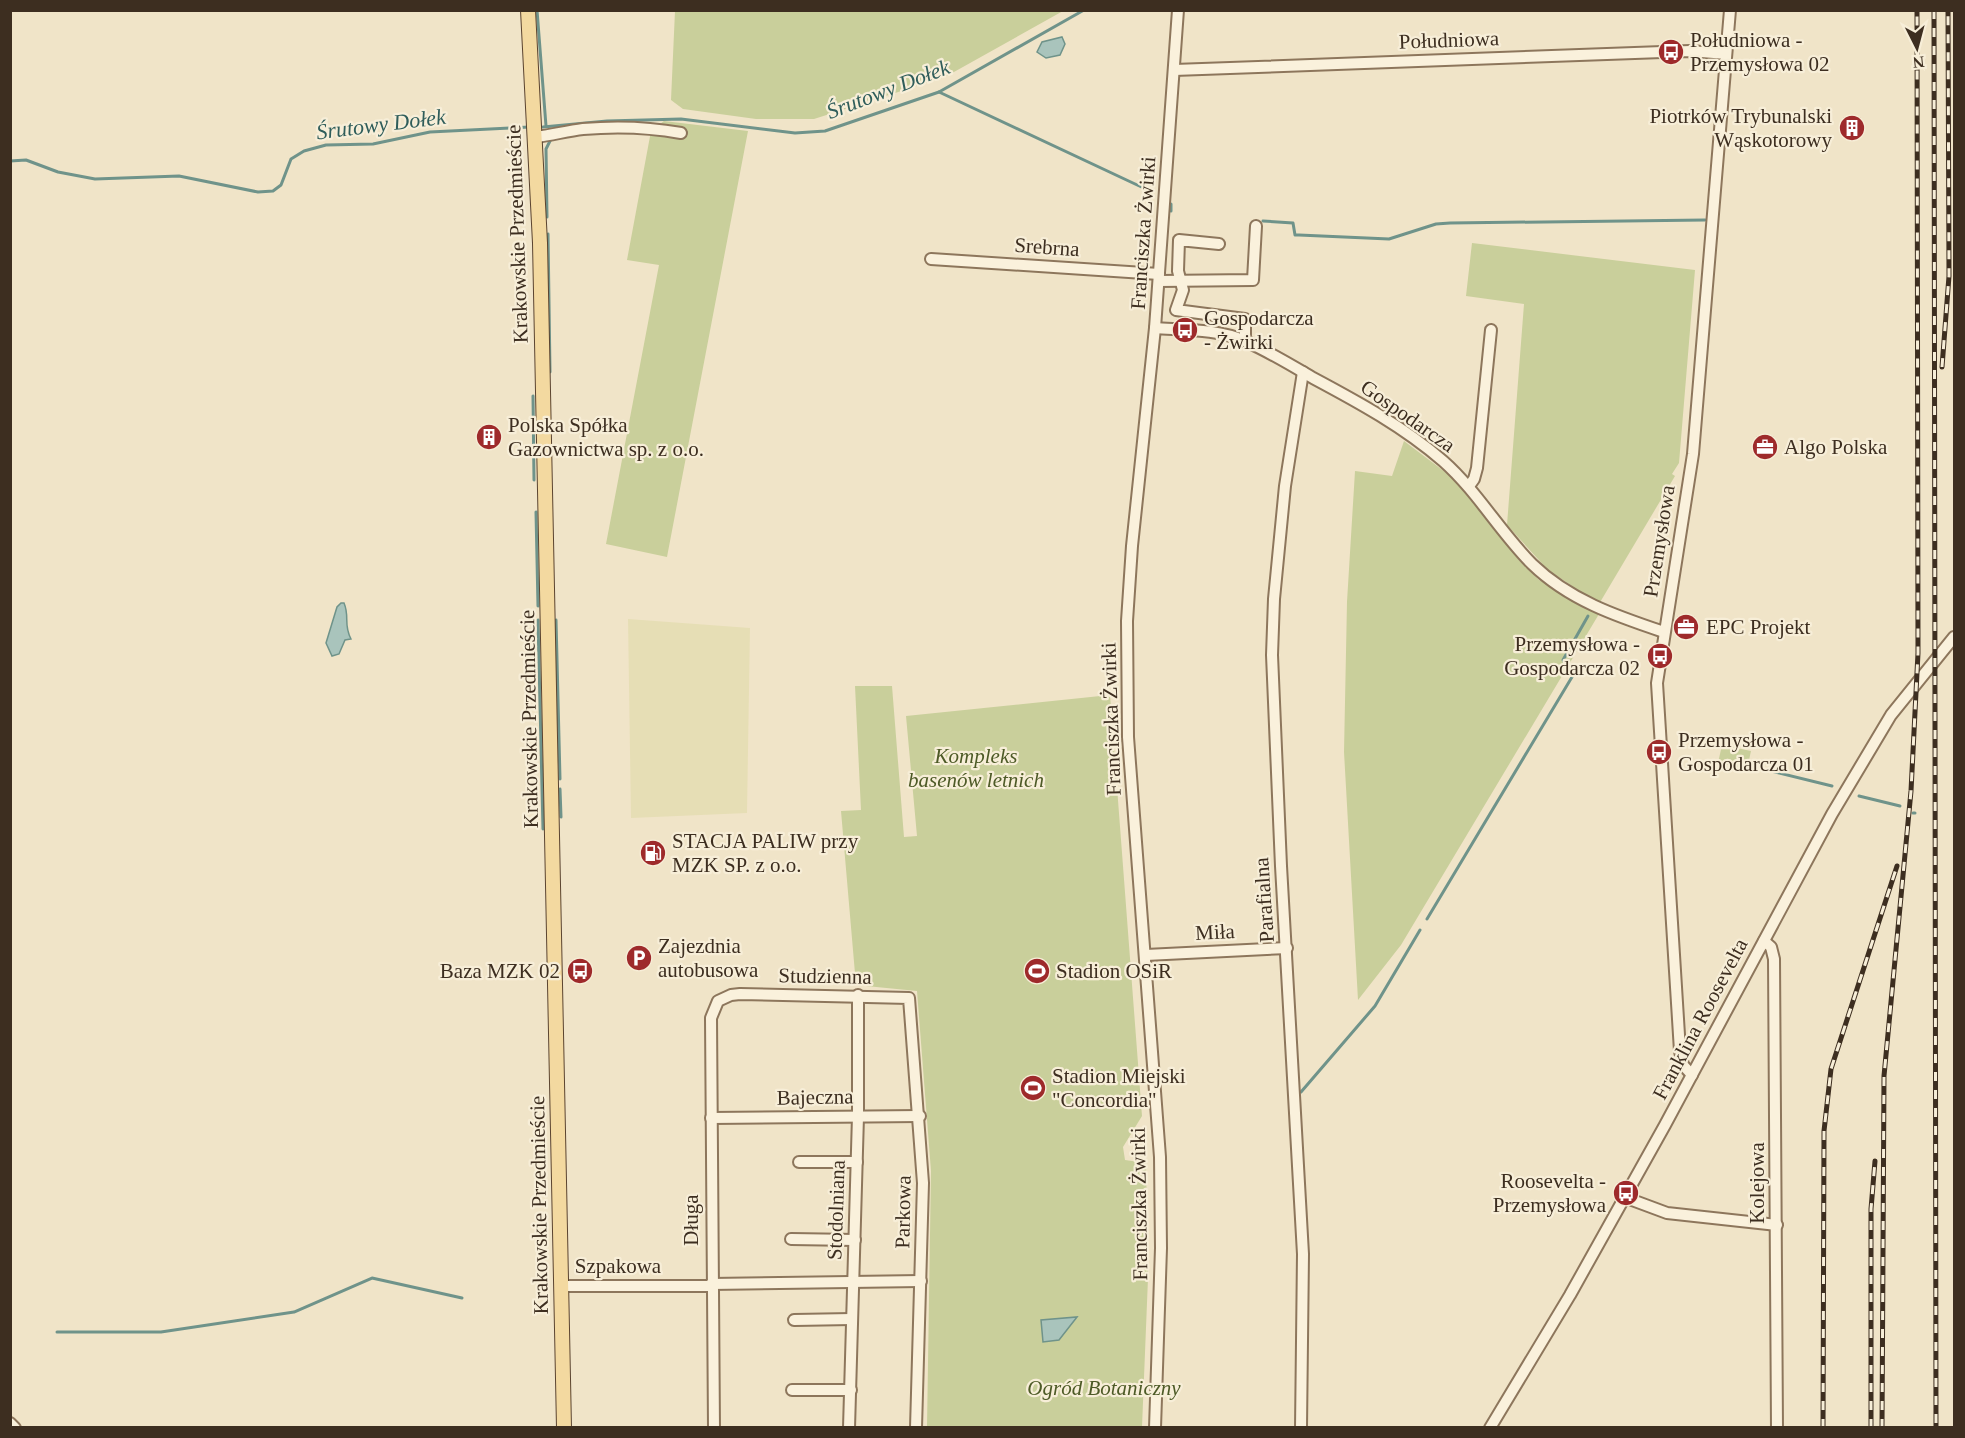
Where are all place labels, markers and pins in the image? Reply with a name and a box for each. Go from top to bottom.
place label: Południowa - Przemysłowa 02 [1690,28,1829,76]
bus stop icon: Południowa - Przemysłowa 02 [1656,37,1686,67]
place label: Piotrków Trybunalski Wąskotorowy [1649,104,1832,152]
building icon: Piotrków Trybunalski Wąskotorowy [1837,113,1867,143]
place label: Gospodarcza - Żwirki [1204,306,1314,354]
bus stop icon: Gospodarcza - Żwirki [1170,315,1200,345]
place label: Polska Spółka Gazownictwa sp. z o.o. [508,413,704,461]
building icon: Polska Spółka Gazownictwa sp. z o.o. [474,422,504,452]
office icon: Algo Polska [1750,432,1780,462]
place label: Algo Polska [1784,435,1888,459]
office icon: EPC Projekt [1671,612,1701,642]
place label: EPC Projekt [1706,615,1811,639]
place label: Przemysłowa - Gospodarcza 02 [1504,632,1640,680]
bus stop icon: Przemysłowa - Gospodarcza 02 [1645,641,1675,671]
place label: Przemysłowa - Gospodarcza 01 [1678,728,1814,776]
bus stop icon: Przemysłowa - Gospodarcza 01 [1644,737,1674,767]
place label: STACJA PALIW przy MZK SP. z o.o. [672,829,859,877]
fuel station icon: STACJA PALIW przy MZK SP. z o.o. [638,838,668,868]
place label: Zajezdnia autobusowa [658,934,759,982]
parking icon: Zajezdnia autobusowa [624,943,654,973]
bus stop icon: Baza MZK 02 [565,956,595,986]
sports icon: Stadion OSiR [1022,956,1052,986]
place label: Baza MZK 02 [440,959,560,983]
place label: Stadion OSiR [1056,959,1172,983]
place label: Stadion Miejski "Concordia" [1052,1064,1186,1112]
sports icon: Stadion Miejski "Concordia" [1018,1073,1048,1103]
place label: Roosevelta - Przemysłowa [1493,1169,1607,1217]
bus stop icon: Roosevelta - Przemysłowa [1611,1178,1641,1208]

